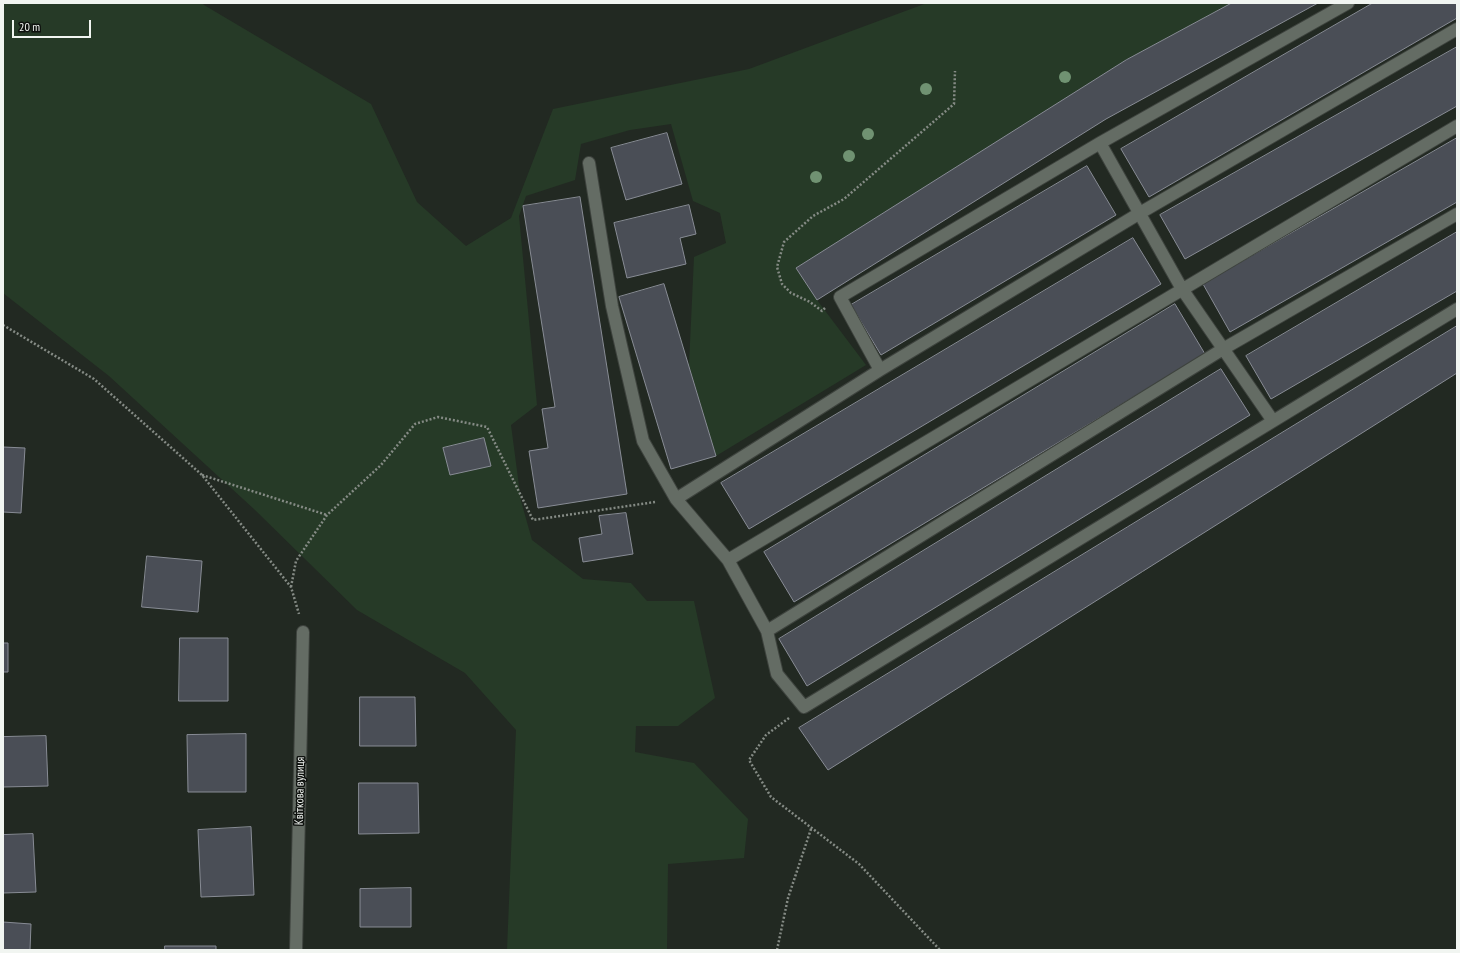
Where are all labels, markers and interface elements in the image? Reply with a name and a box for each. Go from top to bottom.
scale bar [14,12,93,38]
text: 20 m [19,19,40,34]
street label: Квіткова вулиця [292,757,308,825]

